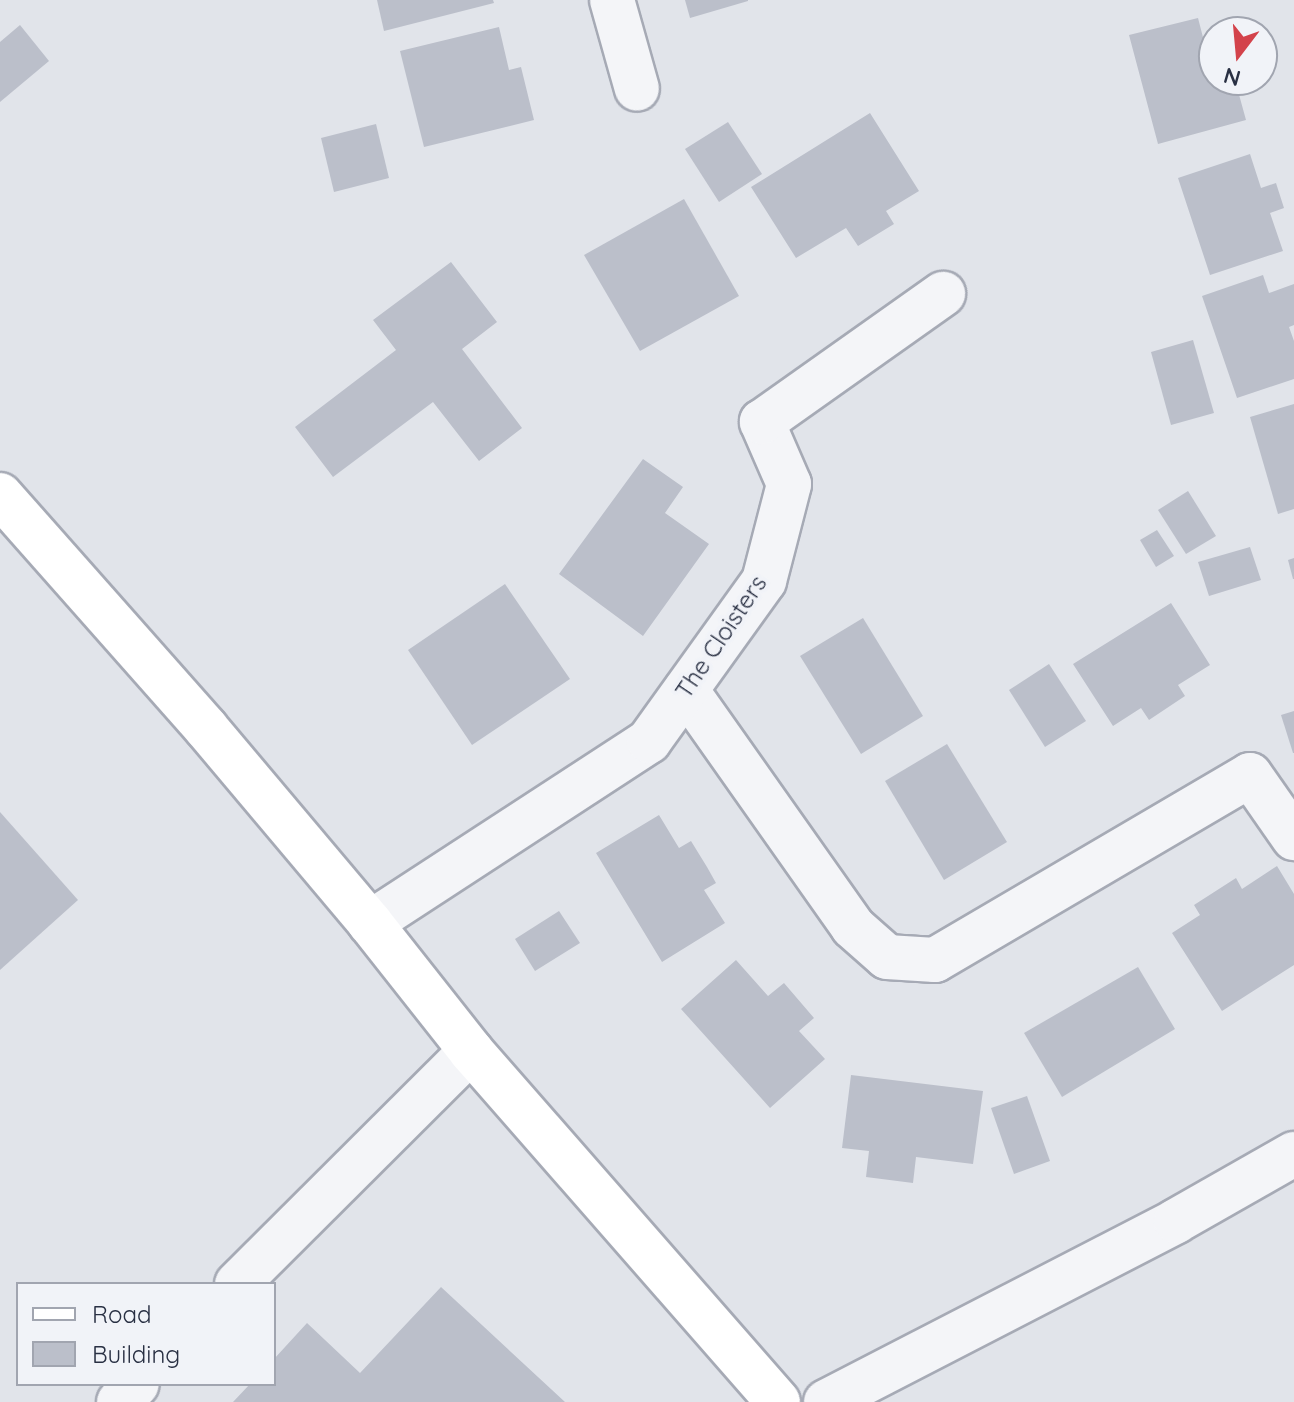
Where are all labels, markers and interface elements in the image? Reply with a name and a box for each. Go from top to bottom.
north arrow [1198,16,1278,96]
text: N [1220,61,1244,93]
street label: The Cloisters [669,570,773,704]
legend [16,1282,276,1386]
text: Road [92,1299,152,1329]
text: Building [92,1339,180,1369]

